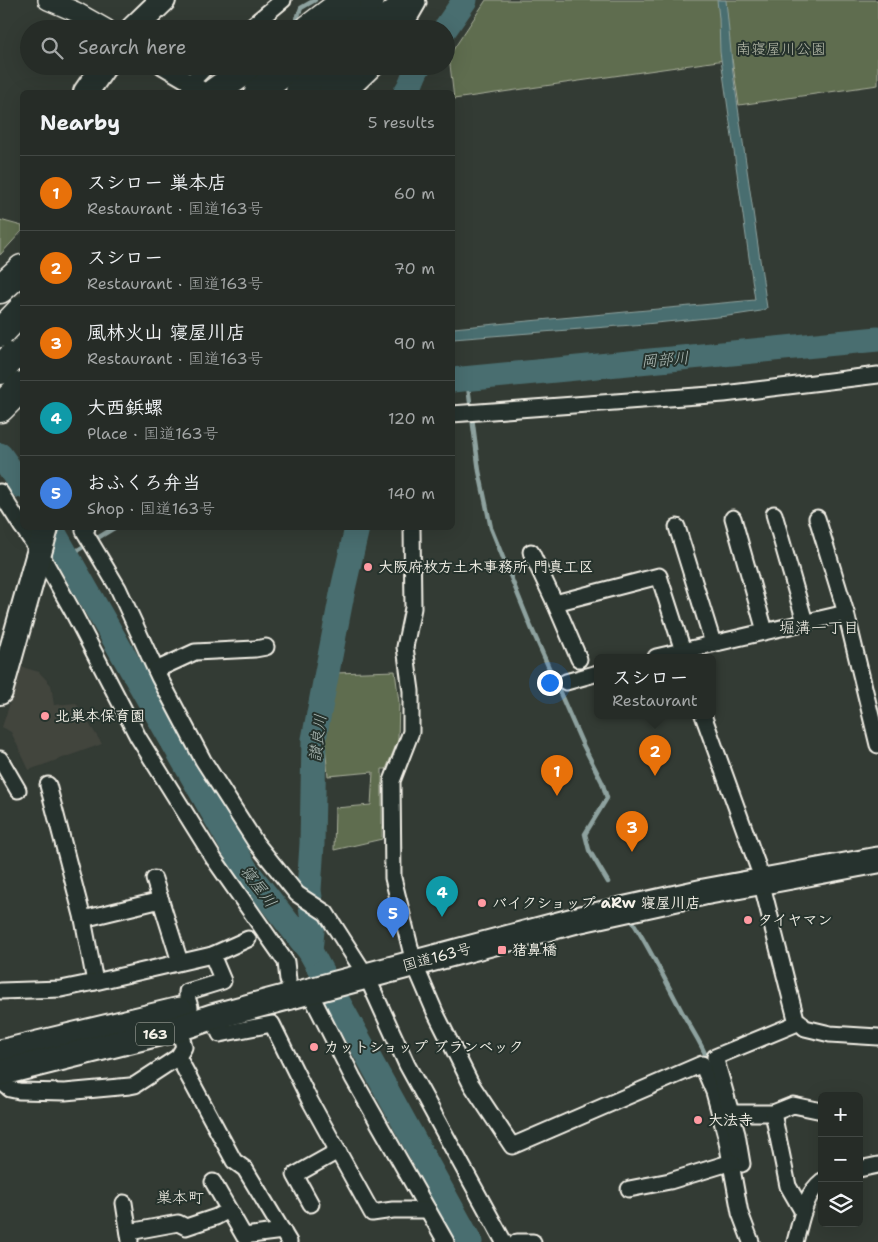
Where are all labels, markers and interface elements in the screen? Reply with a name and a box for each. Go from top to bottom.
search box [20,20,455,75]
icon: search [38,34,66,62]
text: Search here [78,35,187,60]
park label: 南寝屋川公園 [736,39,826,59]
text: Nearby [40,109,120,137]
text: 5 results [368,112,435,133]
text: スシロー 巣本店 [87,170,227,195]
text: 1 [52,183,60,204]
text: 60 m [394,183,435,204]
text: Restaurant · 国道163号 [87,198,264,219]
text: スシロー [87,245,163,270]
text: 2 [50,258,62,279]
text: 70 m [394,258,435,279]
text: Restaurant · 国道163号 [87,273,264,294]
text: 風林火山 寝屋川店 [87,320,246,345]
text: 3 [50,333,62,354]
text: 90 m [394,333,435,354]
water label: 岡部川 [640,347,690,372]
text: Restaurant · 国道163号 [87,348,264,369]
text: 大西鋲螺 [87,395,163,420]
text: 4 [50,408,62,429]
text: 120 m [388,408,435,429]
text: Place · 国道163号 [87,423,219,444]
text: おふくろ弁当 [87,470,201,495]
text: 5 [51,483,61,504]
text: 140 m [388,483,435,504]
text: Shop · 国道163号 [87,498,215,519]
place label: 大阪府枚方土木事務所 門真工区 [378,557,593,577]
marker: 大阪府枚方土木事務所 門真工区 [362,561,374,573]
district label: 堀溝一丁目 [779,617,859,638]
popup [594,654,716,719]
text: スシロー [612,665,688,690]
your location [537,670,563,696]
text: Restaurant [612,690,698,711]
place label: 北巣本保育園 [55,706,145,726]
marker: 北巣本保育園 [39,710,51,722]
water label: 讃良川 [304,713,331,763]
pin: 2 [639,735,671,776]
pin: 1 [541,755,573,796]
pin: 3 [616,811,648,852]
water label: 寝屋川 [236,861,281,912]
pin: 4 [426,876,458,917]
place label: バイクショップ aRw 寝屋川店 [492,893,701,913]
pin: 5 [377,897,409,938]
marker: バイクショップ aRw 寝屋川店 [476,897,488,909]
place label: タイヤマン [758,910,832,930]
marker: タイヤマン [742,914,754,926]
street label: 国道163号 [400,938,474,976]
place label: 猪鼻橋 [512,940,557,960]
marker: 猪鼻橋 [496,944,508,956]
road number: 163 [136,1022,174,1046]
place label: カットショップ ブランベック [324,1037,524,1057]
marker: カットショップ ブランベック [308,1041,320,1053]
map controls [818,1092,863,1227]
button: + [818,1092,863,1137]
place label: 大法寺 [708,1110,753,1130]
marker: 大法寺 [692,1114,704,1126]
button: − [818,1137,863,1182]
button: layers [818,1182,863,1227]
district label: 巣本町 [156,1187,204,1208]

